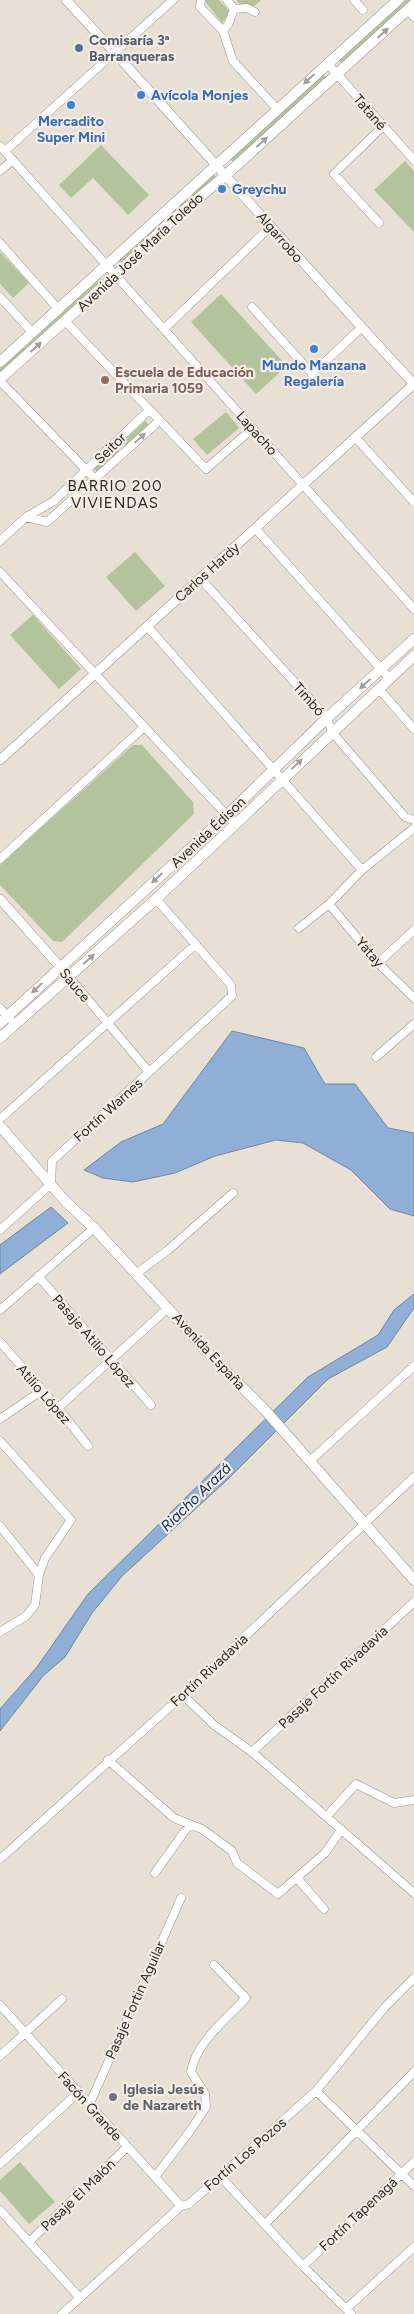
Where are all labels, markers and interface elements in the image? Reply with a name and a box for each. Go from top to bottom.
one-way arrow [376,27,388,39]
place label: Comisaría 3ª Barranqueras [89,32,175,65]
marker: Comisaría 3ª Barranqueras [73,42,85,54]
one-way arrow [304,73,316,85]
place label: Avícola Monjes [151,87,249,104]
marker: Avícola Monjes [135,89,147,101]
street label: Tatané [349,91,390,134]
marker: Mercadito Super Mini [65,99,77,111]
place label: Mercadito Super Mini [37,113,105,146]
one-way arrow [256,136,268,148]
place label: Greychu [232,181,287,198]
marker: Greychu [216,183,228,195]
street label: Avenida José María Toledo [74,189,207,315]
street label: Algarrobo [253,208,306,266]
one-way arrow [30,341,42,353]
marker: Mundo Manzana Regalería [308,343,320,355]
place label: Mundo Manzana Regalería [262,357,366,390]
place label: Escuela de Educación Primaria 1059 [115,364,254,397]
marker: Escuela de Educación Primaria 1059 [99,374,111,386]
street label: Lapacho [232,408,281,459]
street label: Seitor [91,429,130,468]
one-way arrow [133,432,145,444]
district label: BARRIO 200 VIVIENDAS [67,477,163,512]
street label: Carlos Hardy [172,538,244,606]
one-way arrow [359,678,372,689]
street label: Timbó [289,679,328,720]
one-way arrow [291,759,304,770]
street label: Avenida Édison [167,793,249,871]
one-way arrow [151,873,164,884]
street label: Yatay [352,934,388,971]
one-way arrow [82,953,94,965]
street label: Sauce [56,965,94,1006]
one-way arrow [31,982,43,994]
street label: Fortín Warnes [70,1075,146,1146]
street label: Pasaje Atilio López [49,1291,139,1391]
street label: Avenida España [169,1309,249,1393]
street label: Atilio López [13,1361,74,1428]
water label: Riacho Arazá [157,1459,235,1535]
street label: Pasaje Fortín Rivadavia [275,1622,391,1732]
street label: Fortín Rivadavia [167,1630,251,1710]
street label: Pasaje Fortin Aguilar [102,1938,169,2062]
street label: Facón Grande [54,2068,126,2145]
place label: Iglesia Jesús de Nazareth [123,2081,205,2114]
marker: Iglesia Jesús de Nazareth [107,2091,119,2103]
street label: Fortín Los Pozos [201,2114,290,2195]
street label: Pasaje El Malón [38,2156,119,2235]
street label: Fortín Tapenagá [316,2174,401,2255]

